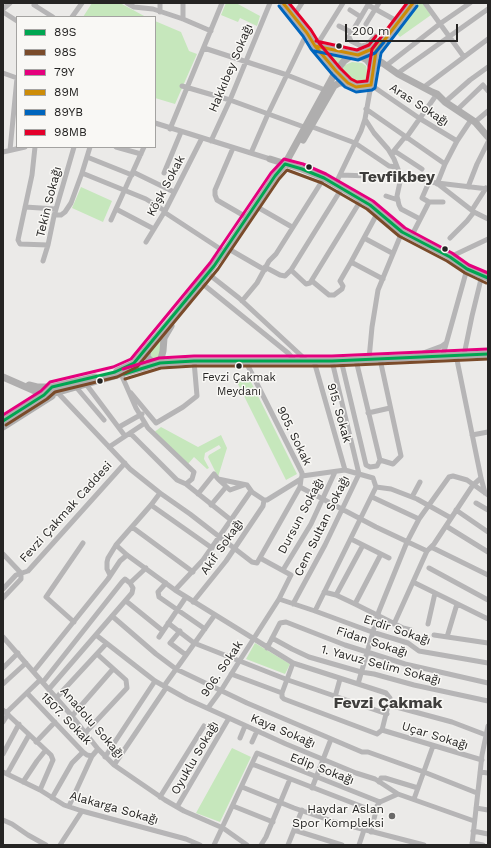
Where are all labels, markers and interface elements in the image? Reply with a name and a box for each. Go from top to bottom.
legend [16,16,156,148]
scale bar [347,16,460,42]
street label: Hakkıbey Sokağı [206,22,256,114]
text: 200 m [352,24,389,38]
text: 89S [54,25,77,39]
unlabelled marker [334,41,344,51]
text: 98S [54,45,77,59]
text: 79Y [54,65,75,79]
street label: Aras Sokağı [387,80,451,130]
text: 89M [54,85,79,99]
text: 89YB [54,105,83,119]
text: 98MB [54,125,87,139]
street label: Köşk Sokak [144,153,188,219]
unlabelled marker [304,162,314,172]
street label: Tekin Sokağı [33,165,65,239]
district label: Tevfikbey [359,167,435,187]
unlabelled marker [440,244,450,254]
marker: Fevzi Çakmak Meydanı [234,361,244,371]
place label: Fevzi Çakmak Meydanı [202,371,276,397]
unlabelled marker [95,376,105,386]
street label: 915. Sokak [324,381,354,445]
street label: 905. Sokak [273,404,315,468]
street label: Fevzi Çakmak Caddesi [17,459,115,565]
street label: Cem Sultan Sokağı [291,473,353,579]
street label: Dursun Sokağı [275,476,327,556]
street label: Akif Sokağı [198,516,246,578]
street label: Erdir Sokağı [362,612,432,648]
street label: Fidan Sokağı [334,624,410,660]
street label: 906. Sokak [198,638,246,700]
street label: 1. Yavuz Selim Sokağı [320,642,442,688]
street label: Anadolu Sokağı [57,684,127,762]
street label: 1507. Sokak [38,690,94,748]
district label: Fevzi Çakmak [334,693,442,713]
street label: Kaya Sokağı [248,711,318,751]
street label: Oyuklu Sokağı [168,719,222,797]
street label: Uçar Sokağı [400,719,470,753]
street label: Edip Sokağı [288,750,356,788]
street label: Alakarga Sokağı [68,788,160,828]
place label: Haydar Aslan Spor Kompleksi [292,802,384,830]
marker: Haydar Aslan Spor Kompleksi [387,811,397,821]

